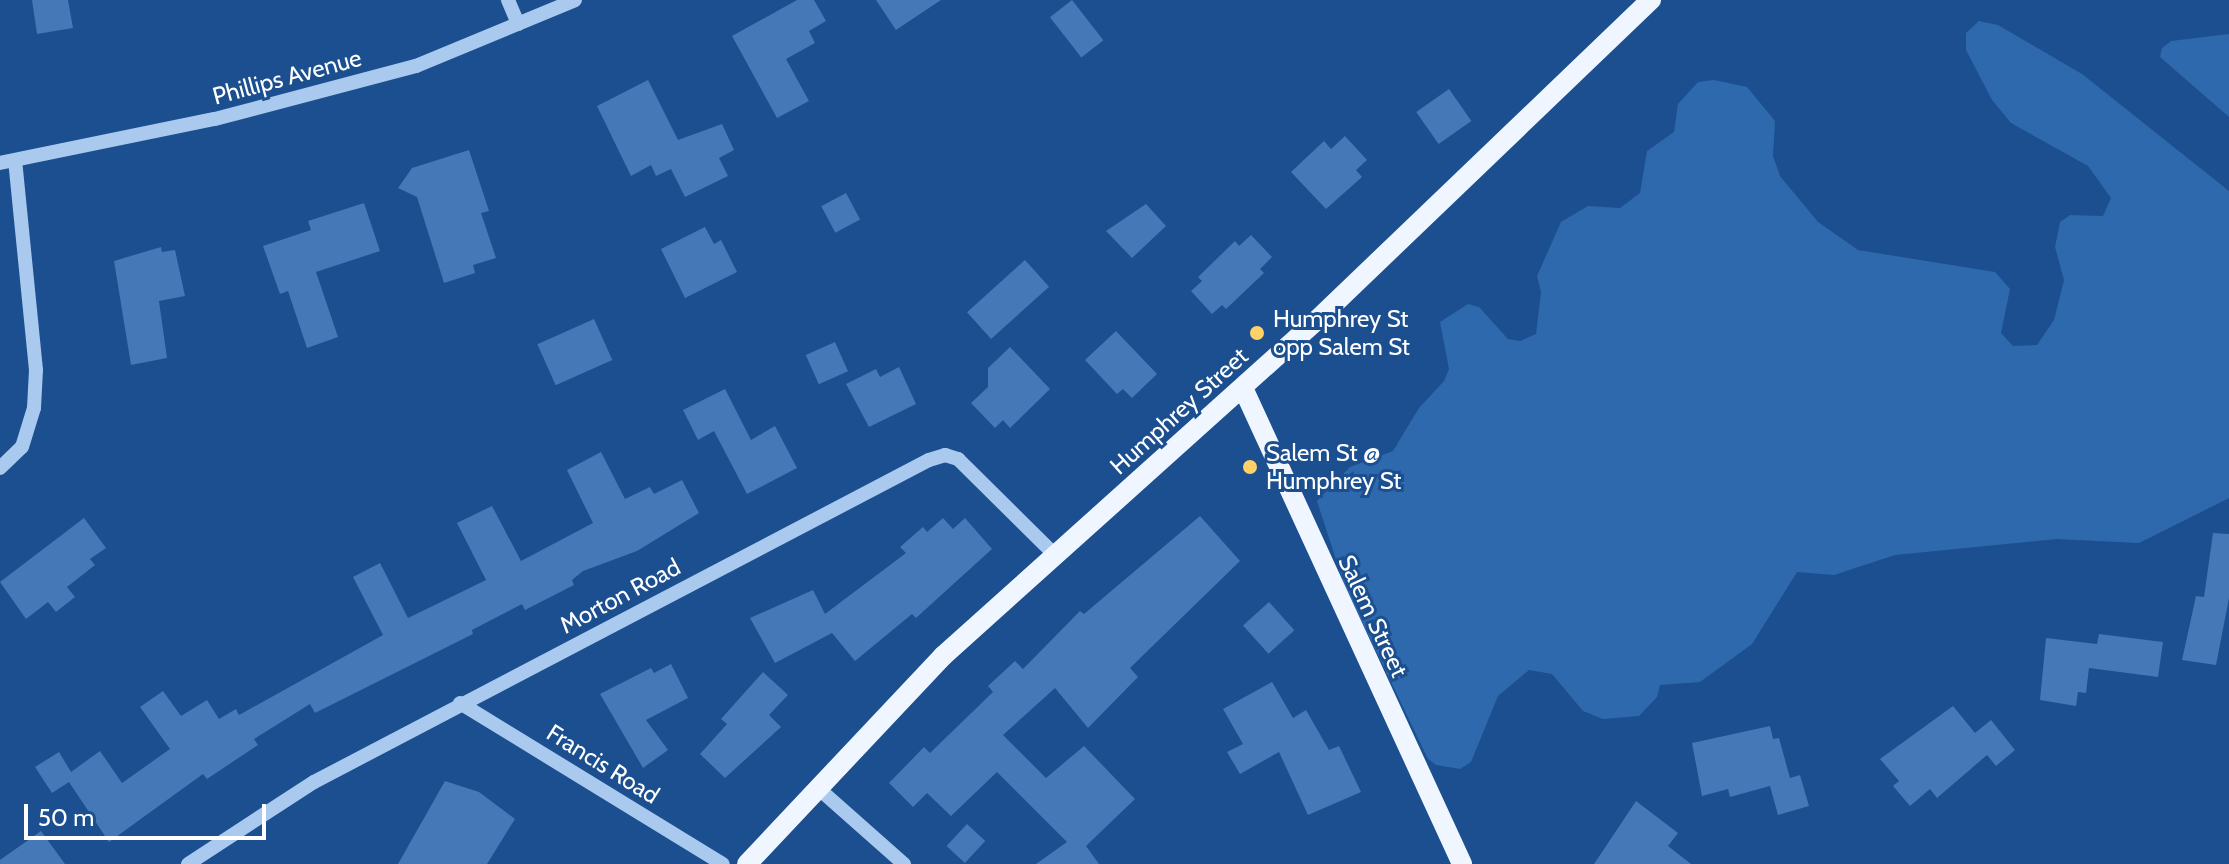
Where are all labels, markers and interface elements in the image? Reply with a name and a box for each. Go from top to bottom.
street label: Phillips Avenue [209,43,365,111]
place label: Humphrey St opp Salem St [1273,305,1410,361]
marker: Humphrey St opp Salem St [1248,324,1266,342]
street label: Humphrey Street [1104,342,1254,480]
place label: Salem St @ Humphrey St [1266,439,1401,495]
marker: Salem St @ Humphrey St [1241,458,1259,476]
street label: Salem Street [1332,550,1414,682]
street label: Morton Road [555,552,685,640]
street label: Francis Road [541,718,665,810]
scale bar [28,788,270,838]
text: 50 m [38,803,94,832]

